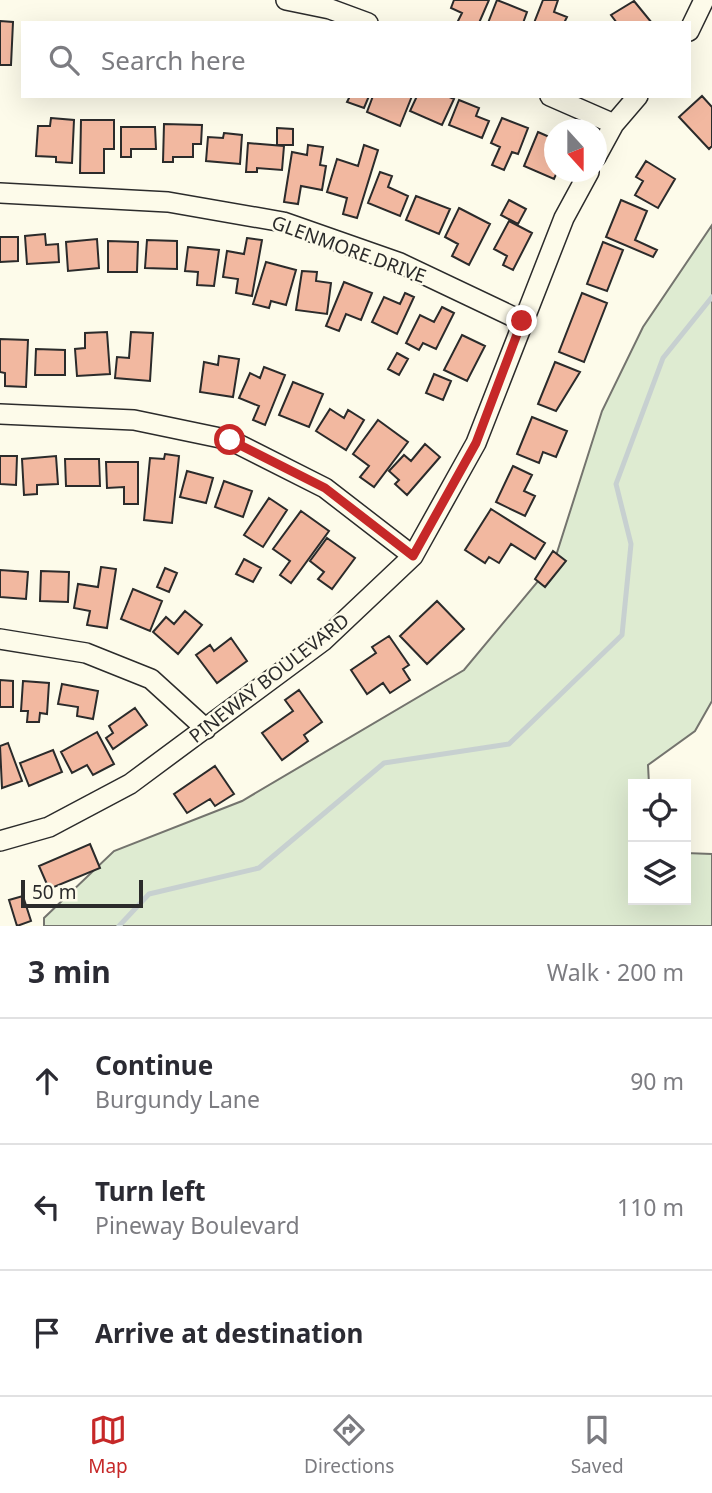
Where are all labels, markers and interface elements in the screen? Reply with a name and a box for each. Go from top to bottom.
search box [21,21,691,98]
icon: search [45,41,83,79]
text: Search here [101,42,246,78]
north arrow [544,119,607,182]
street label: GLENMORE DRIVE [268,209,430,289]
route end [506,305,537,336]
route start [214,424,245,455]
street label: PINEWAY BOULEVARD [184,607,354,749]
map controls [628,779,691,905]
button: locate [628,779,691,842]
button: layers [628,842,691,905]
scale bar [21,877,144,909]
text: 50 m [32,879,76,905]
text: 3 min [28,951,111,992]
text: Walk · 200 m [547,956,684,988]
text: Continue [95,1047,213,1083]
icon: ahead [28,1062,66,1100]
text: 90 m [630,1065,684,1097]
text: Burgundy Lane [95,1083,260,1115]
text: Turn left [95,1173,206,1209]
icon: left [28,1188,66,1226]
text: 110 m [617,1191,684,1223]
text: Pineway Boulevard [95,1209,300,1241]
icon: arrive [28,1314,66,1352]
text: Arrive at destination [95,1315,364,1351]
tab: Map [88,1411,128,1479]
tab: Directions [304,1411,394,1479]
tab: Saved [571,1411,624,1479]

